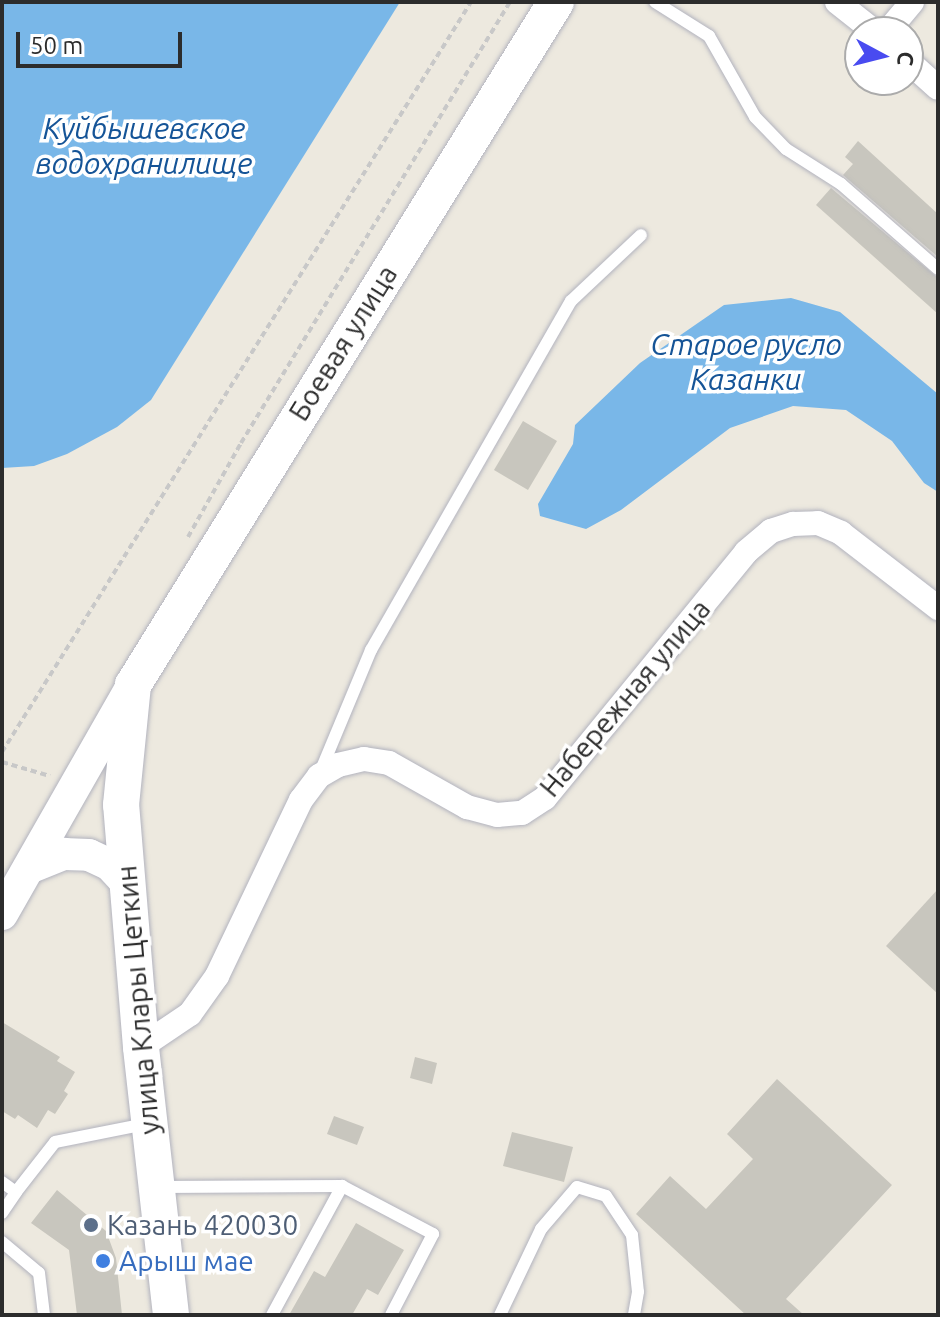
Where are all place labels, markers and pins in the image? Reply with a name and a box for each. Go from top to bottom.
place label: Казань 420030 [107,1208,298,1242]
marker: Казань 420030 [82,1216,100,1234]
place label: Арыш мае [119,1244,254,1278]
marker: Арыш мае [94,1252,112,1270]

